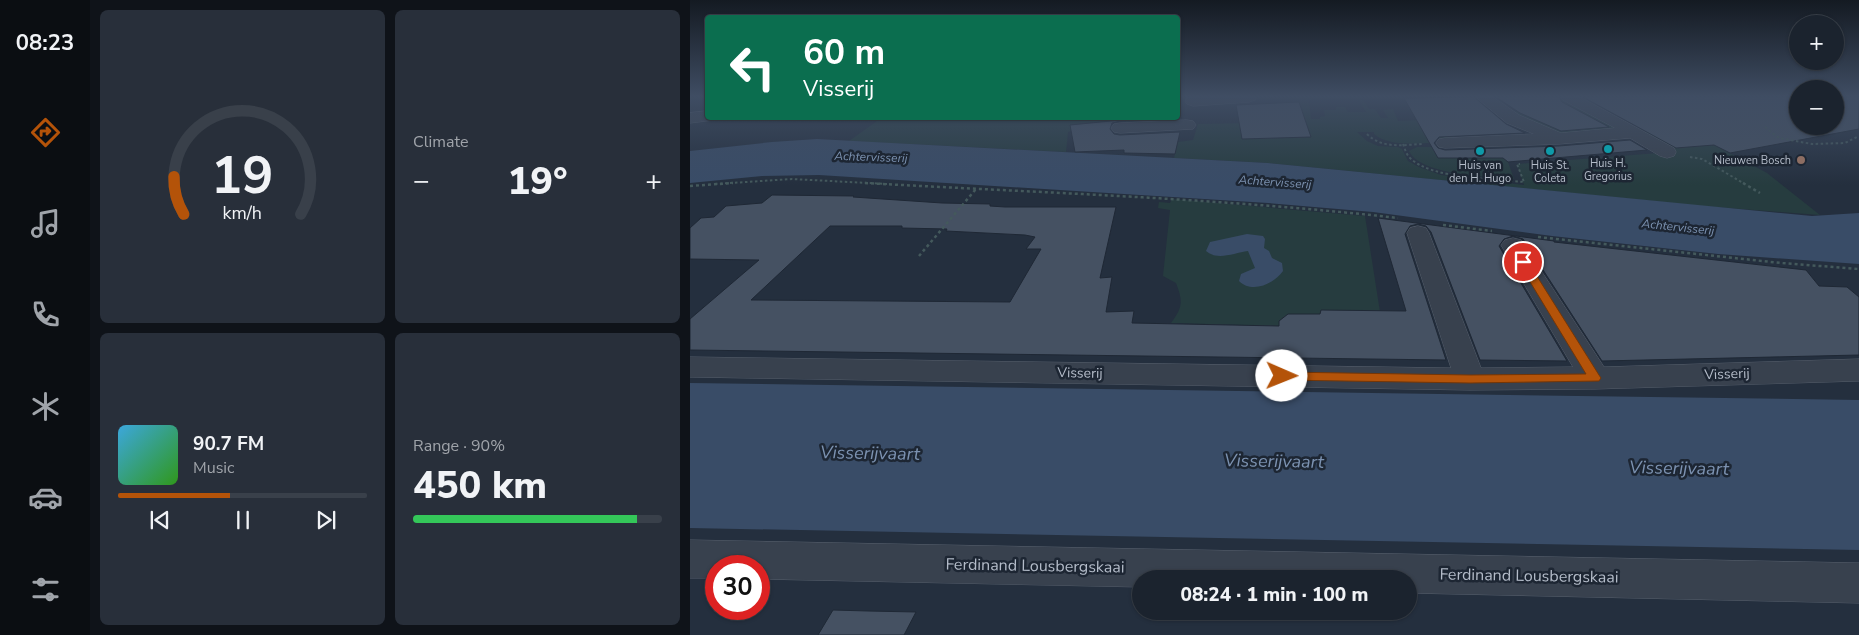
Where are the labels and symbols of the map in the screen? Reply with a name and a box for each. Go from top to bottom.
marker: Huis H. Gregorius [1602,143,1614,155]
marker: Huis van den H. Hugo [1474,145,1486,157]
marker: Huis St. Coleta [1544,145,1556,157]
water label: Achtervisserij [833,148,908,166]
place label: Nieuwen Bosch [1714,153,1791,168]
marker: Nieuwen Bosch [1795,154,1807,166]
place label: Huis H. Gregorius [1584,156,1632,184]
place label: Huis van den H. Hugo [1449,158,1511,186]
place label: Huis St. Coleta [1531,158,1569,186]
water label: Achtervisserij [1237,171,1312,193]
water label: Achtervisserij [1640,215,1715,239]
pin [1502,241,1544,283]
position arrow [1255,349,1307,401]
street label: Visserij [1056,363,1103,383]
street label: Visserij [1703,364,1750,384]
water label: Visserijvaart [820,440,921,466]
water label: Visserijvaart [1224,448,1325,474]
water label: Visserijvaart [1629,455,1730,481]
street label: Ferdinand Lousbergskaai [945,553,1125,579]
speed limit sign: 30 [705,555,770,620]
street label: Ferdinand Lousbergskaai [1439,563,1619,589]

